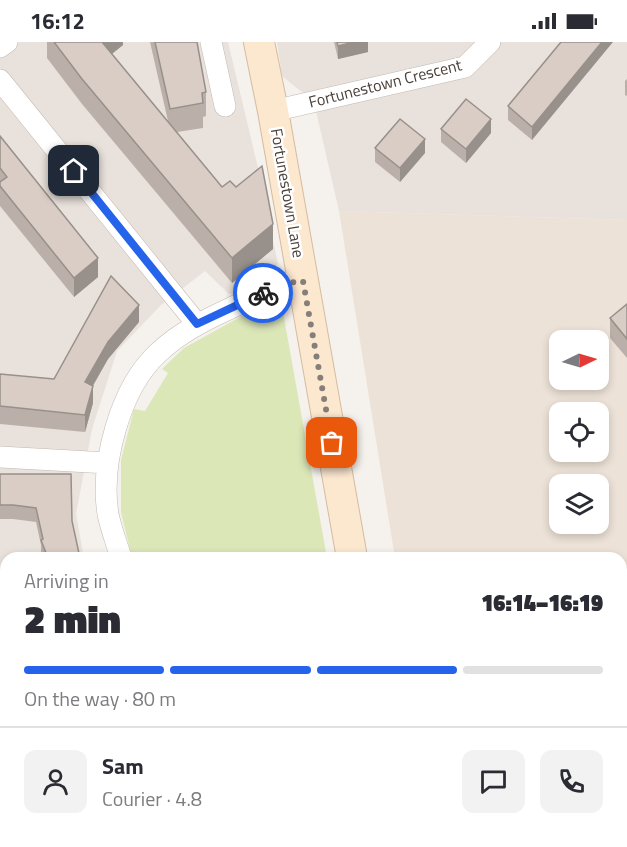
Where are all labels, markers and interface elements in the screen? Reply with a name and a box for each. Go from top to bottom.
text: 16:12 [30,4,85,38]
street label: Fortunestown Crescent [306,52,465,114]
street label: Fortunestown Lane [265,126,311,260]
pin [48,145,99,196]
icon: home [57,154,90,187]
courier [233,263,293,323]
icon: bike [247,277,280,310]
north arrow [549,330,609,390]
map controls [549,330,609,534]
button: locate [549,402,609,462]
pin [306,417,357,468]
icon: bag [315,426,348,459]
button: layers [549,474,609,534]
text: Arriving in [24,565,109,596]
text: 16:14–16:19 [481,586,603,620]
text: 2 min [24,589,121,648]
text: On the way · 80 m [24,683,176,714]
text: Sam [102,749,144,783]
button: person [24,750,87,813]
button: chat [462,750,525,813]
button: phone [540,750,603,813]
text: Courier · 4.8 [102,783,202,814]

